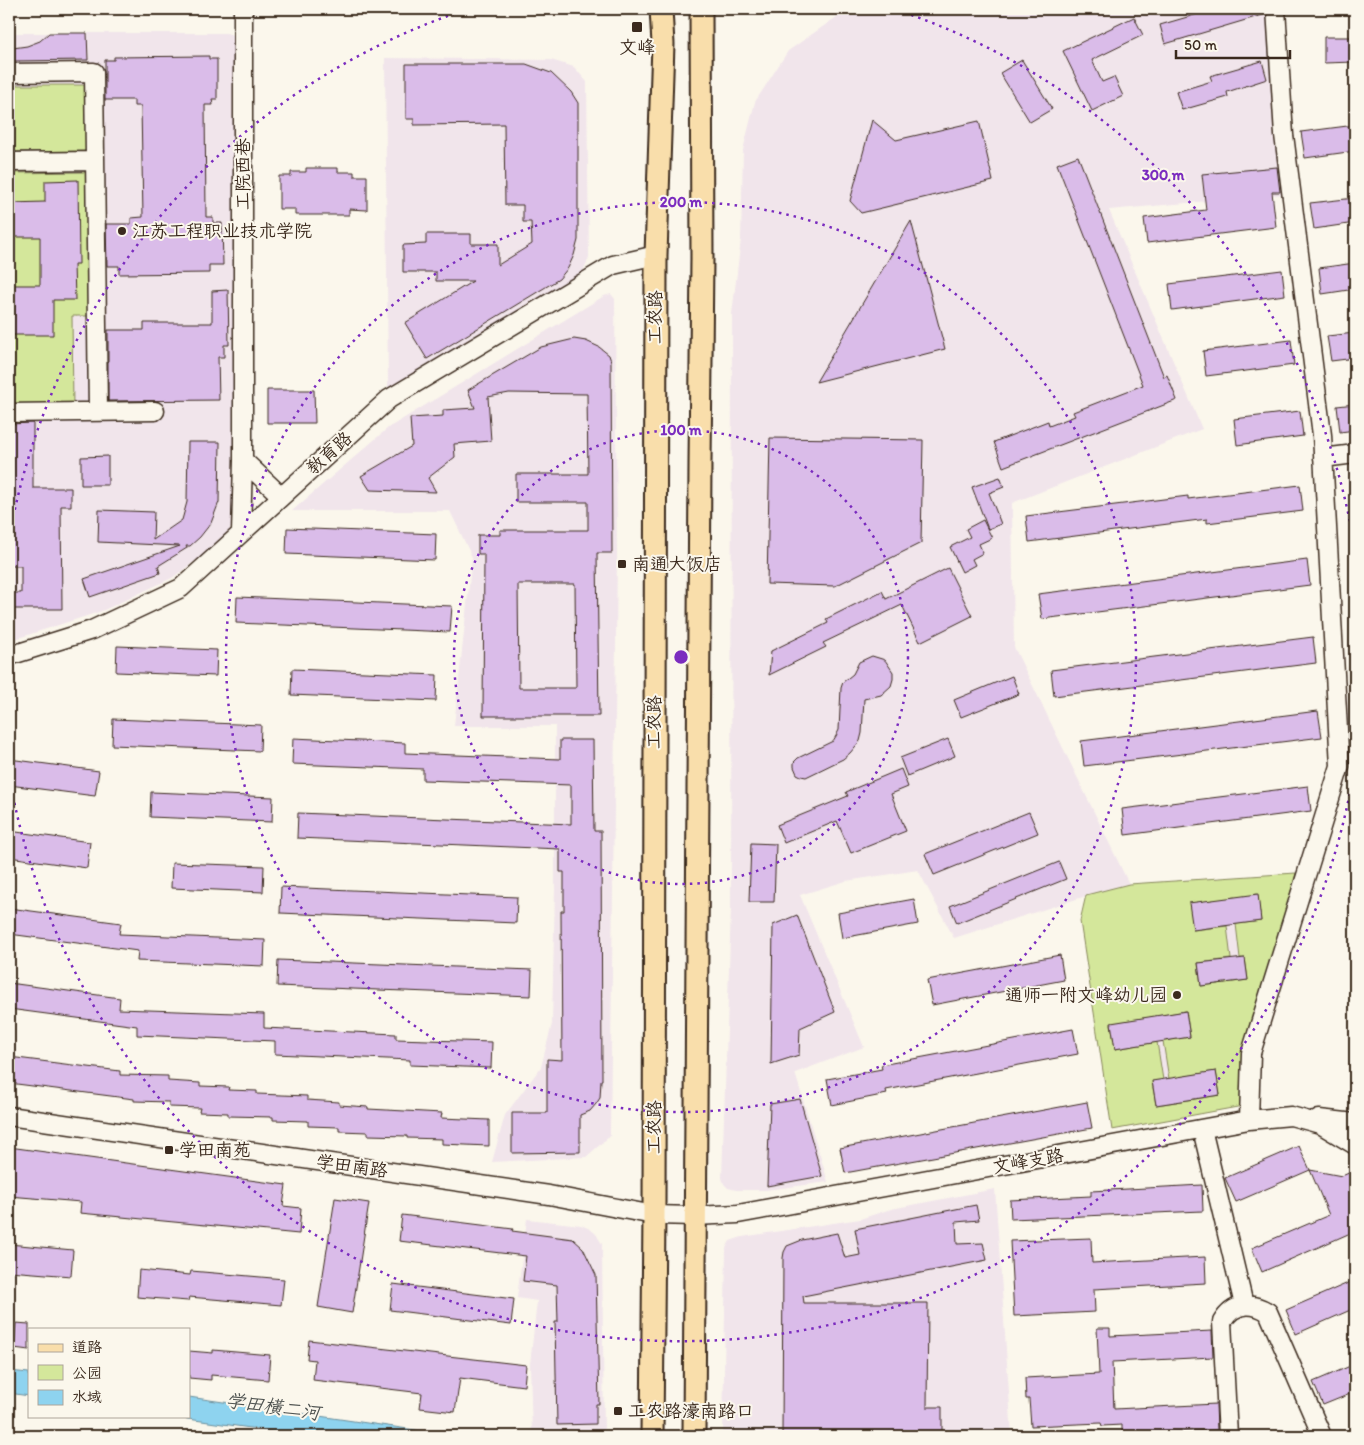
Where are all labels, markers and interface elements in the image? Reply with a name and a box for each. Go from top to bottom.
marker: 文峰 [630,20,644,34]
scale bar [1176,28,1290,60]
place label: 文峰 [619,36,655,58]
text: 50 m [1184,36,1217,54]
street label: 工院西巷 [232,138,254,210]
text: 300 m [1142,166,1185,184]
text: 200 m [660,193,703,211]
place label: 江苏工程职业技术学院 [132,220,312,242]
marker: 江苏工程职业技术学院 [116,225,128,237]
street label: 工农路 [644,290,666,344]
text: 100 m [660,421,702,439]
street label: 教育路 [302,427,356,479]
place label: 南通大饭店 [632,553,722,575]
marker: 南通大饭店 [616,558,628,570]
centre of rings [672,648,690,666]
street label: 工农路 [643,695,665,749]
place label: 通师一附文峰幼儿园 [1005,984,1167,1006]
marker: 通师一附文峰幼儿园 [1171,989,1183,1001]
street label: 工农路 [643,1100,665,1154]
place label: 学田南苑 [179,1139,251,1161]
marker: 学田南苑 [163,1144,175,1156]
street label: 文峰支路 [991,1144,1065,1178]
street label: 学田南路 [315,1150,389,1182]
legend [28,1328,190,1418]
text: 道路 [72,1338,102,1356]
text: 公园 [72,1364,102,1382]
text: 水域 [72,1388,102,1406]
water label: 学田横二河 [224,1388,325,1425]
place label: 工农路濠南路口 [628,1400,754,1422]
marker: 工农路濠南路口 [612,1405,624,1417]

